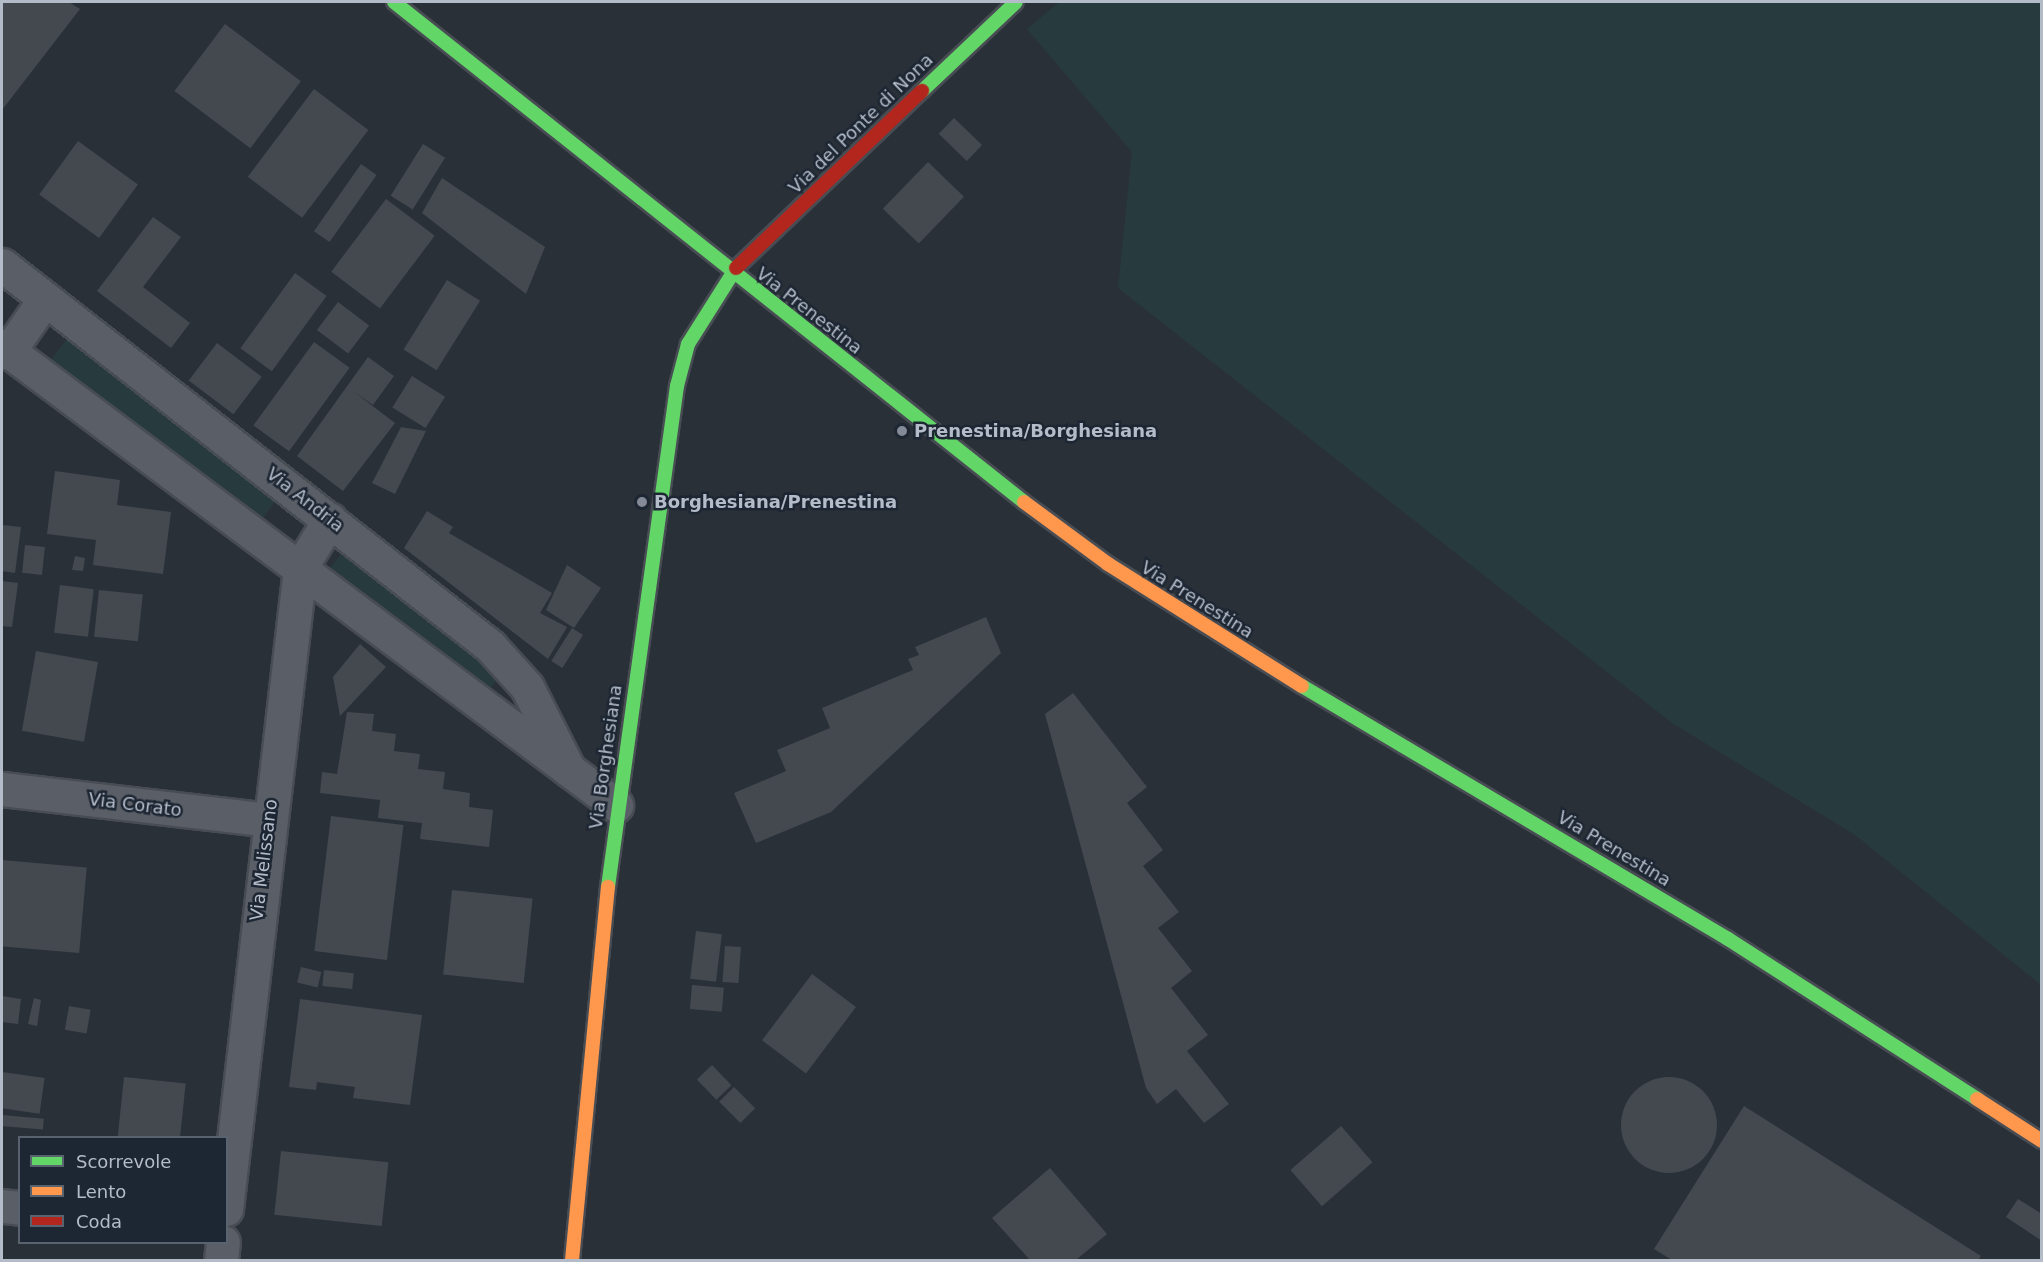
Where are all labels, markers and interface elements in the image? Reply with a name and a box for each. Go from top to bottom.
street label: Via del Ponte di Nona [784,49,938,199]
street label: Via Prenestina [752,263,866,359]
place label: Prenestina/Borghesiana [914,420,1157,442]
marker: Prenestina/Borghesiana [895,424,909,438]
street label: Via Andria [262,463,348,537]
place label: Borghesiana/Prenestina [654,491,897,513]
marker: Borghesiana/Prenestina [635,495,649,509]
street label: Via Prenestina [1137,557,1257,643]
street label: Via Borghesiana [585,683,627,831]
street label: Via Corato [87,789,183,821]
street label: Via Melissano [246,798,282,922]
street label: Via Prenestina [1553,807,1675,891]
legend [18,1136,228,1244]
text: Scorrevole [76,1151,171,1172]
text: Lento [76,1181,126,1202]
text: Coda [76,1211,122,1232]

